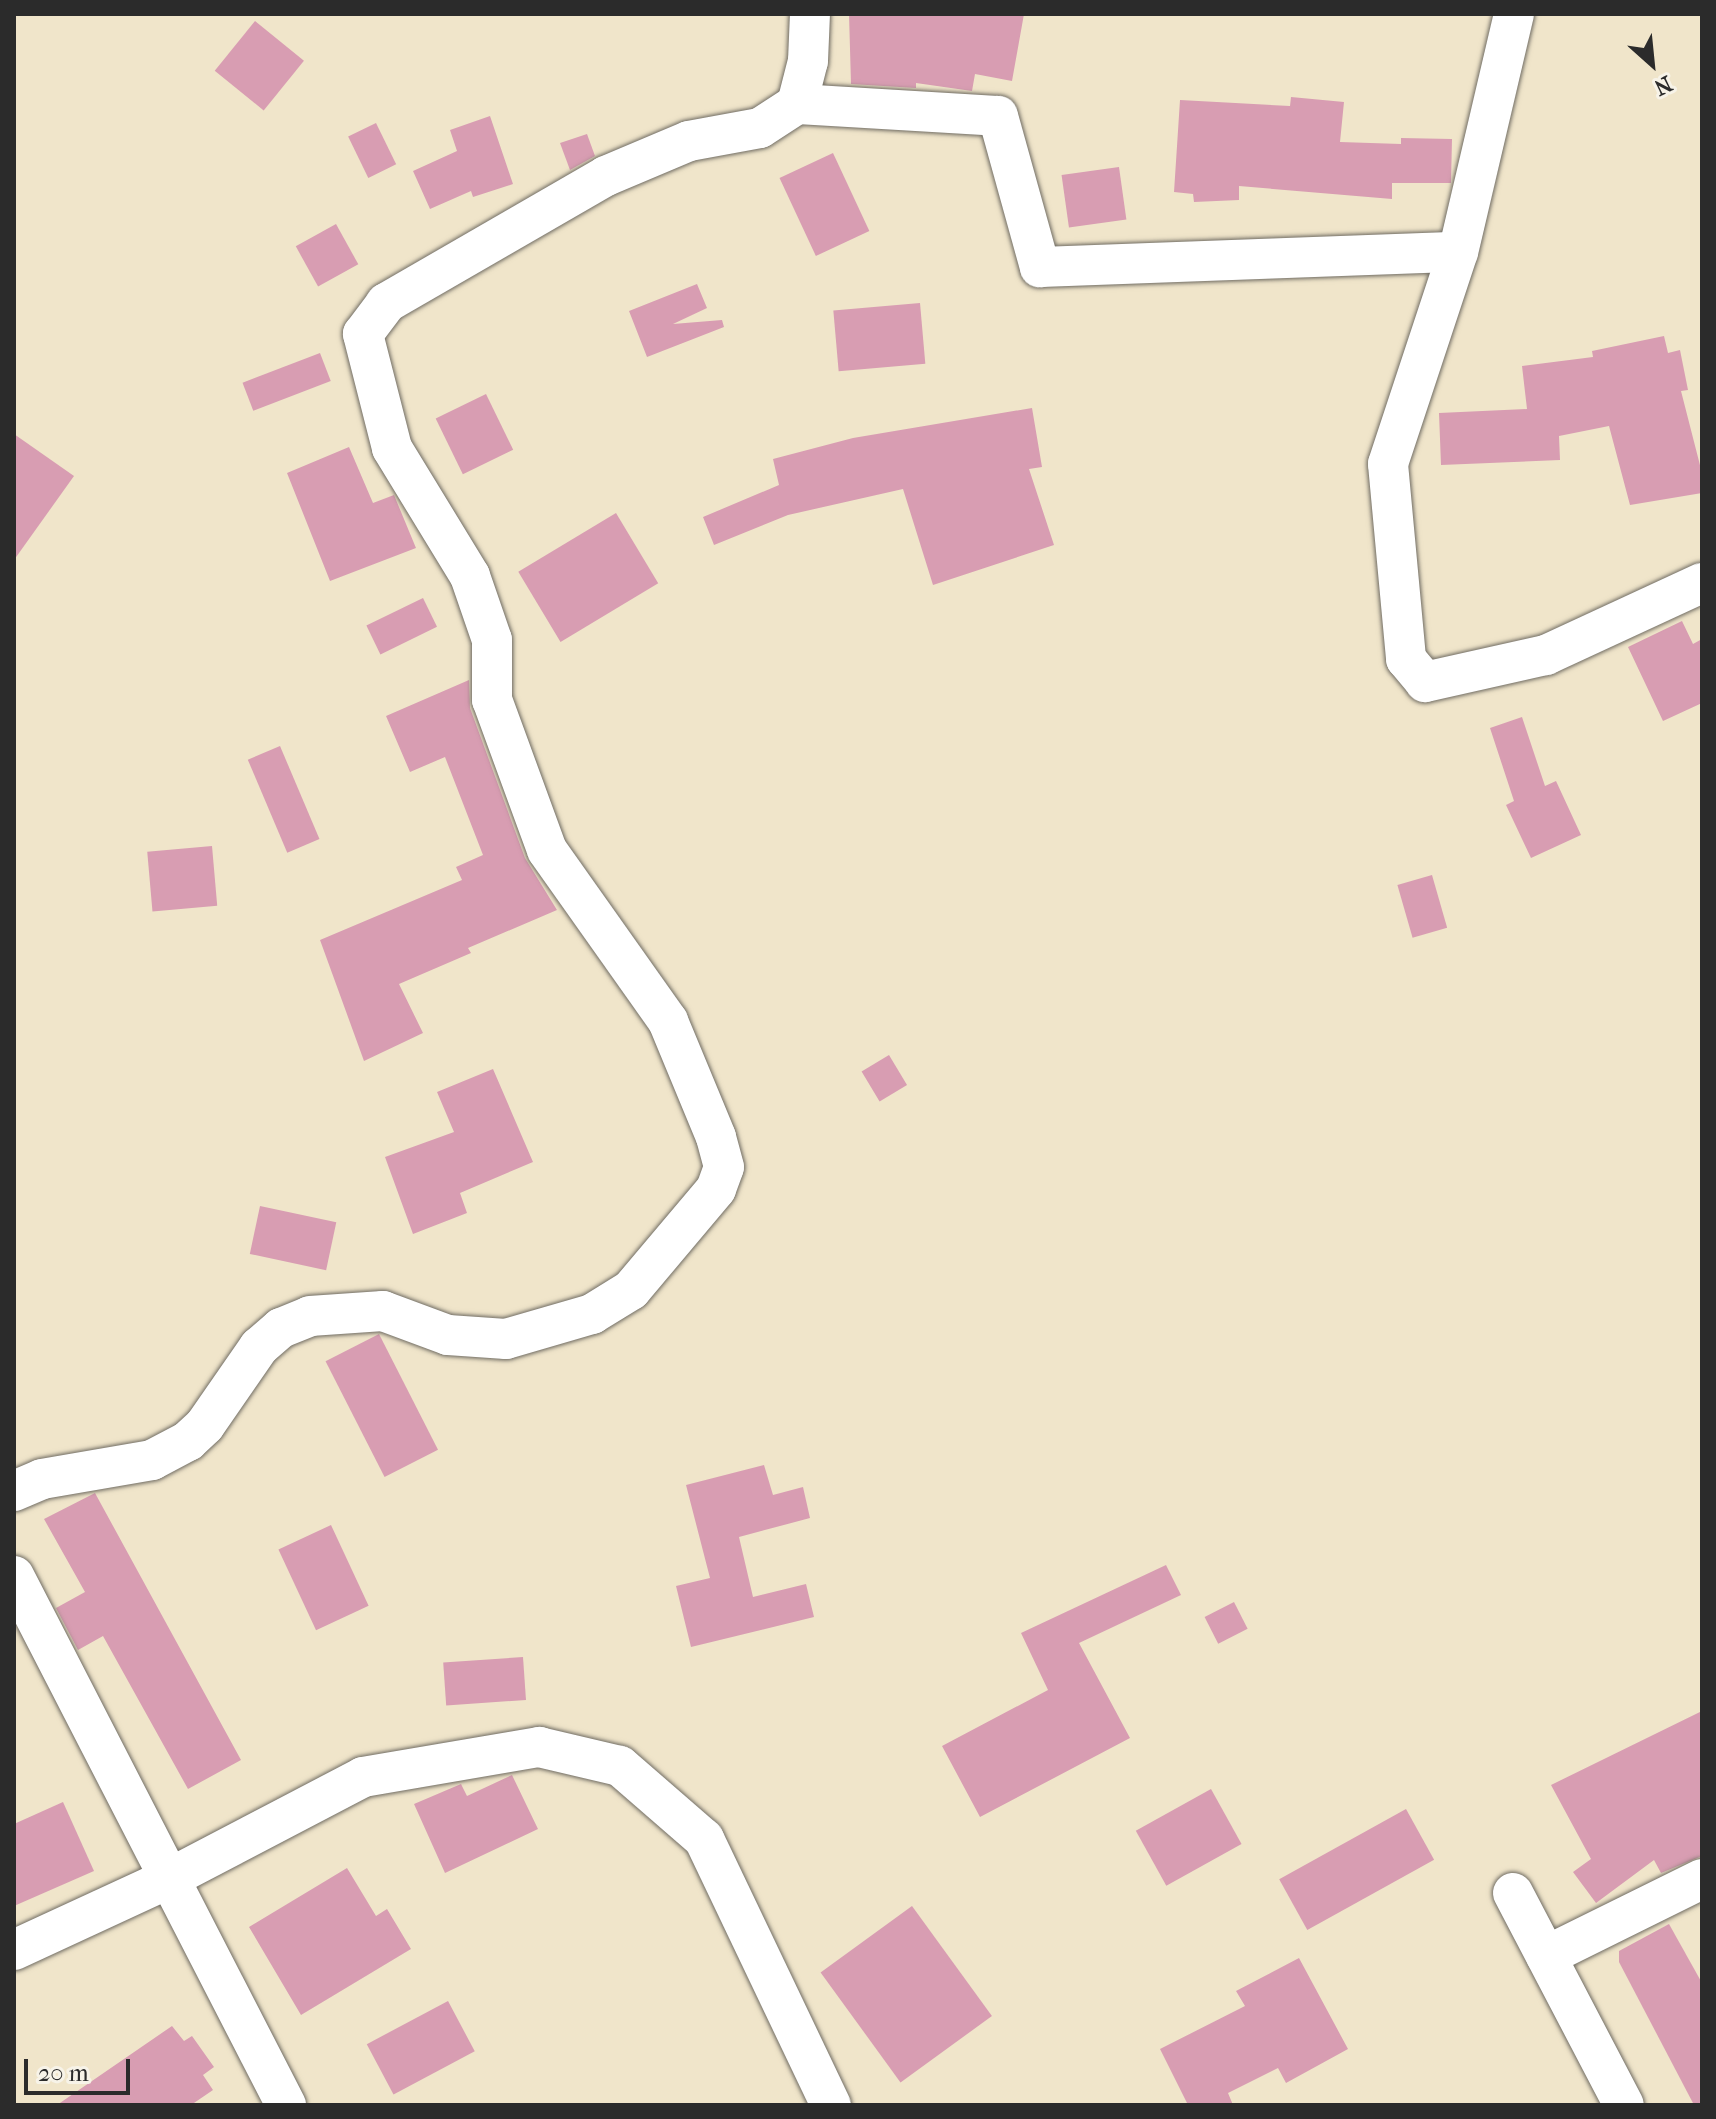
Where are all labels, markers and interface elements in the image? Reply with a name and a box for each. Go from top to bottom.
north arrow [1612,24,1692,104]
text: N [1650,70,1676,101]
scale bar [28,2043,134,2093]
text: 20 m [38,2059,89,2087]

